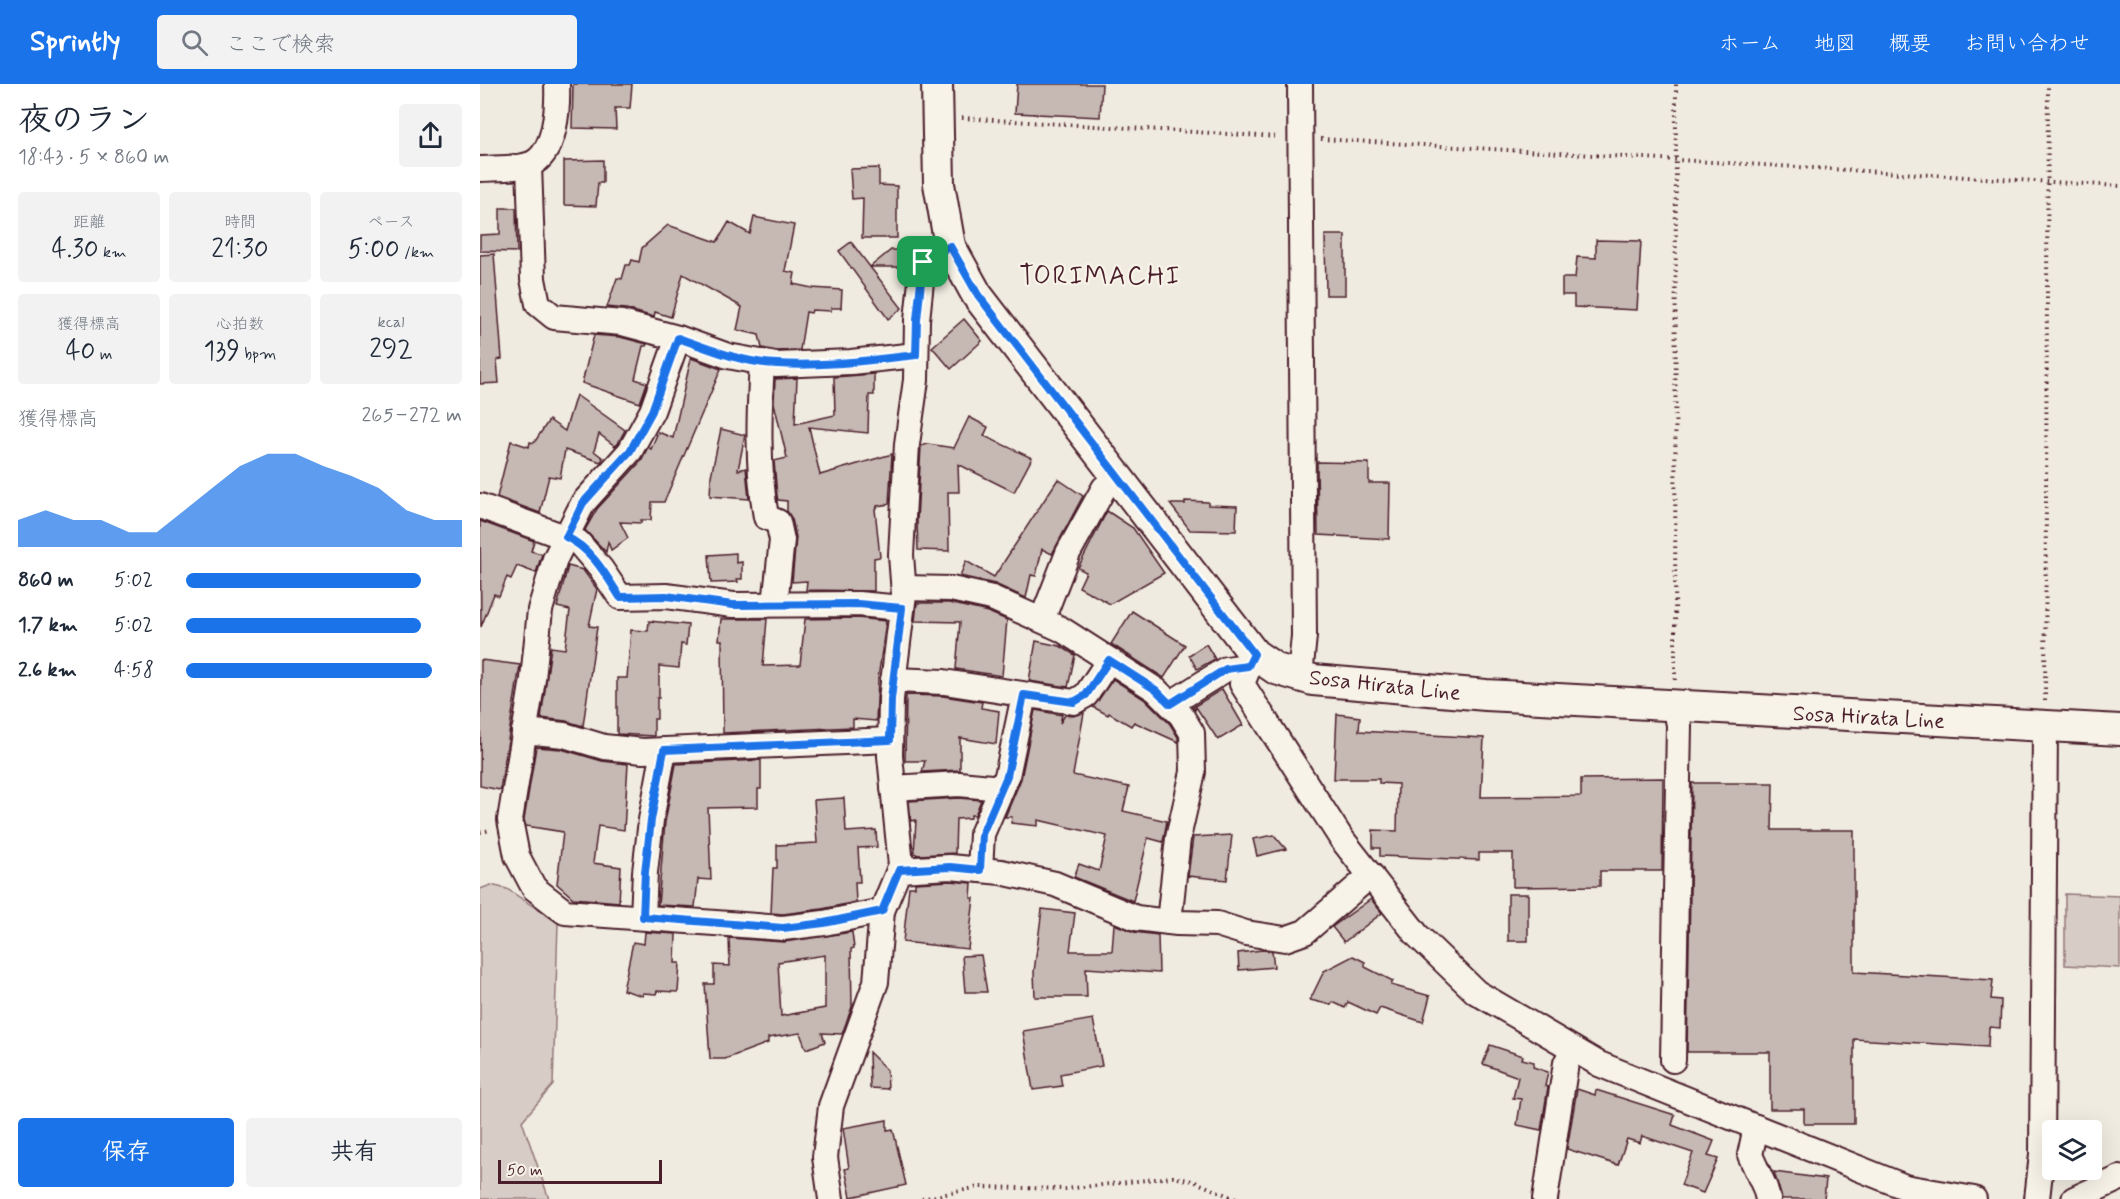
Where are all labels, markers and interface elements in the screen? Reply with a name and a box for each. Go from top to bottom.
search box [157,15,577,69]
text: Sprintly [30,24,121,61]
icon: search [178,26,211,59]
text: ホーム [1719,30,1781,58]
text: 地図 [1814,30,1856,58]
text: 概要 [1889,30,1931,58]
text: お問い合わせ [1964,30,2090,58]
text: ここで検索 [226,31,336,59]
text: 夜のラン [18,99,150,143]
button: share [399,104,462,167]
text: 18:43 · 5 × 860 m [18,144,169,171]
text: 距離 [73,212,105,233]
text: 時間 [224,212,256,233]
text: ペース [367,212,415,233]
text: 4.30 [52,233,99,267]
text: 21:30 [211,233,269,267]
text: 5:00 [348,233,400,267]
pin [897,236,948,287]
text: km [99,242,126,263]
text: /km [400,242,434,263]
icon: arrive [906,245,939,278]
district label: TORIMACHI [1019,260,1181,294]
text: kcal [378,312,404,333]
text: 獲得標高 [57,314,121,335]
text: 心拍数 [216,314,264,335]
text: 292 [369,333,413,367]
text: 40 [65,335,95,369]
text: 139 [204,335,240,369]
text: m [95,344,113,365]
text: bpm [240,344,276,365]
text: 265–272 m [362,402,462,429]
text: 獲得標高 [18,406,98,433]
text: 860 m [18,567,74,594]
text: 5:02 [114,567,153,594]
text: 1.7 km [18,612,78,639]
text: 5:02 [114,612,153,639]
text: 2.6 km [18,657,77,684]
text: 4:58 [114,657,154,684]
street label: Sosa Hirata Line [1308,664,1462,708]
street label: Sosa Hirata Line [1792,700,1946,736]
button: 保存 [18,1118,234,1187]
button: 共有 [246,1118,462,1187]
map controls [2042,1120,2102,1180]
button: layers [2042,1120,2102,1180]
scale bar [498,1157,662,1184]
text: 50 m [507,1160,543,1181]

